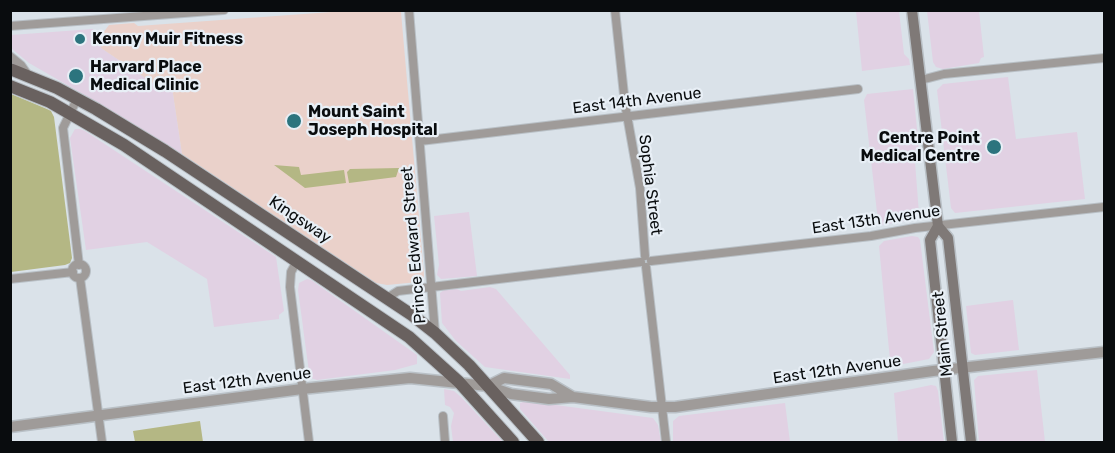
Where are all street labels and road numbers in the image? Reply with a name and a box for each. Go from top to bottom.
street label: East 14th Avenue [572,84,702,118]
street label: Sophia Street [634,134,666,236]
street label: Prince Edward Street [398,166,430,324]
street label: Kingsway [265,192,335,248]
street label: East 13th Avenue [811,201,941,239]
street label: Main Street [929,291,957,377]
street label: East 12th Avenue [772,352,902,388]
street label: East 12th Avenue [182,364,312,398]

